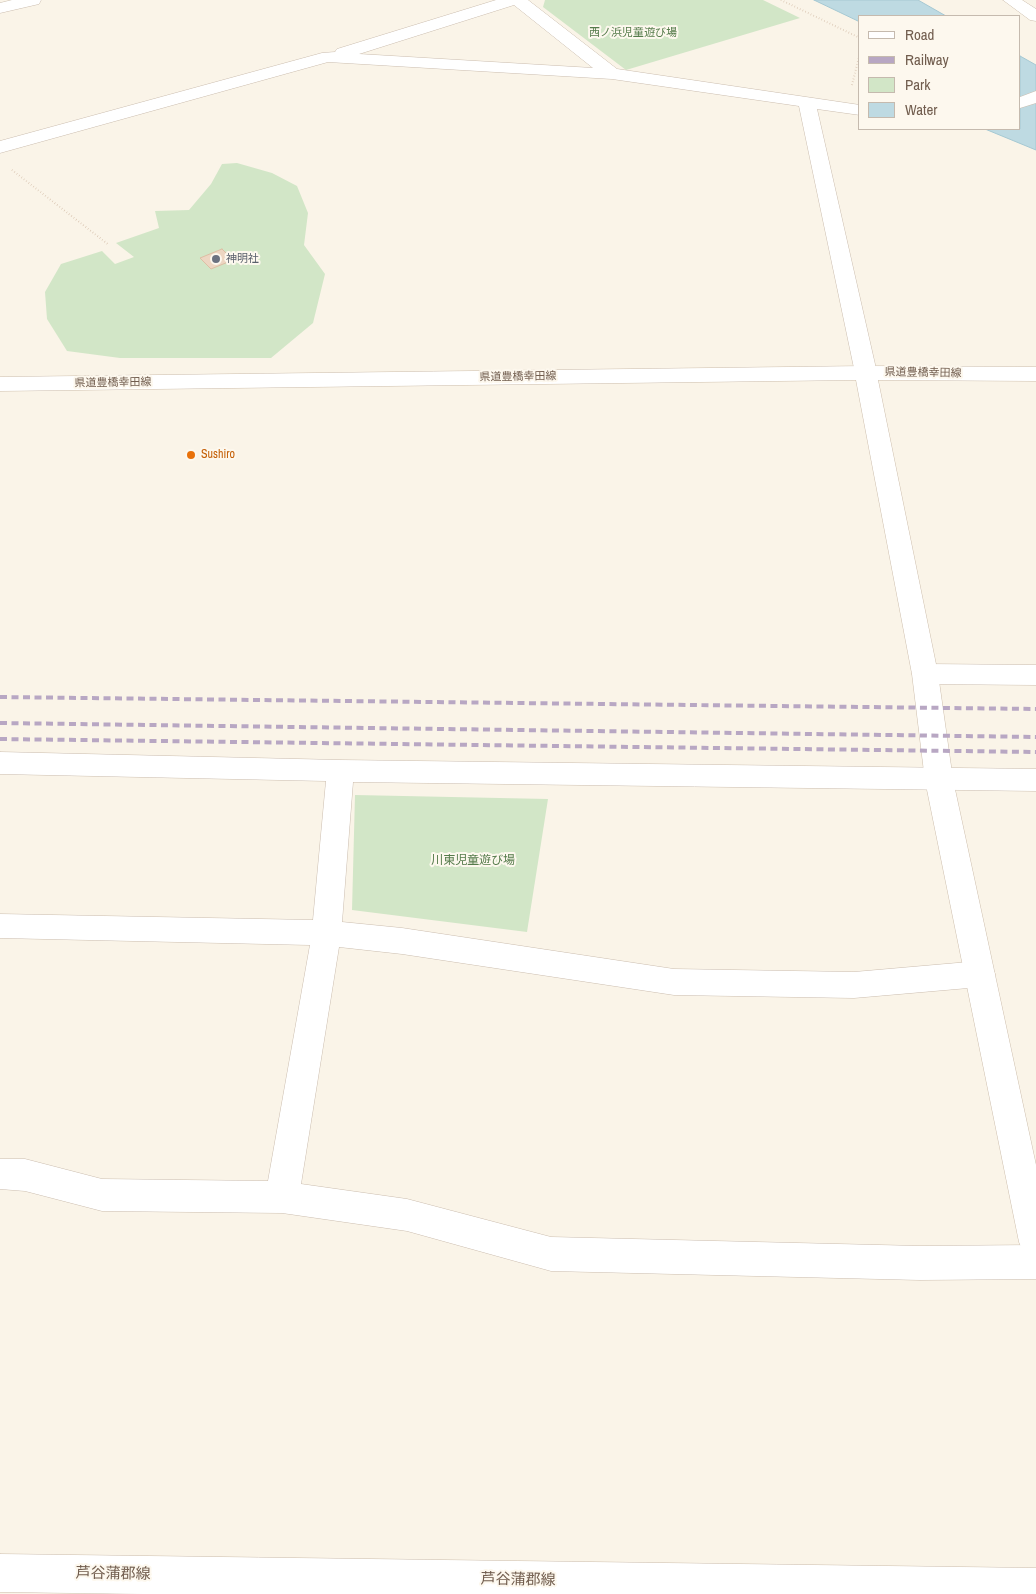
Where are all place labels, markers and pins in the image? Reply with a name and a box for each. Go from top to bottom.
place label: 神明社 [226,252,259,266]
marker: 神明社 [210,253,222,265]
place label: Sushiro [201,448,235,462]
marker: Sushiro [185,449,197,461]

